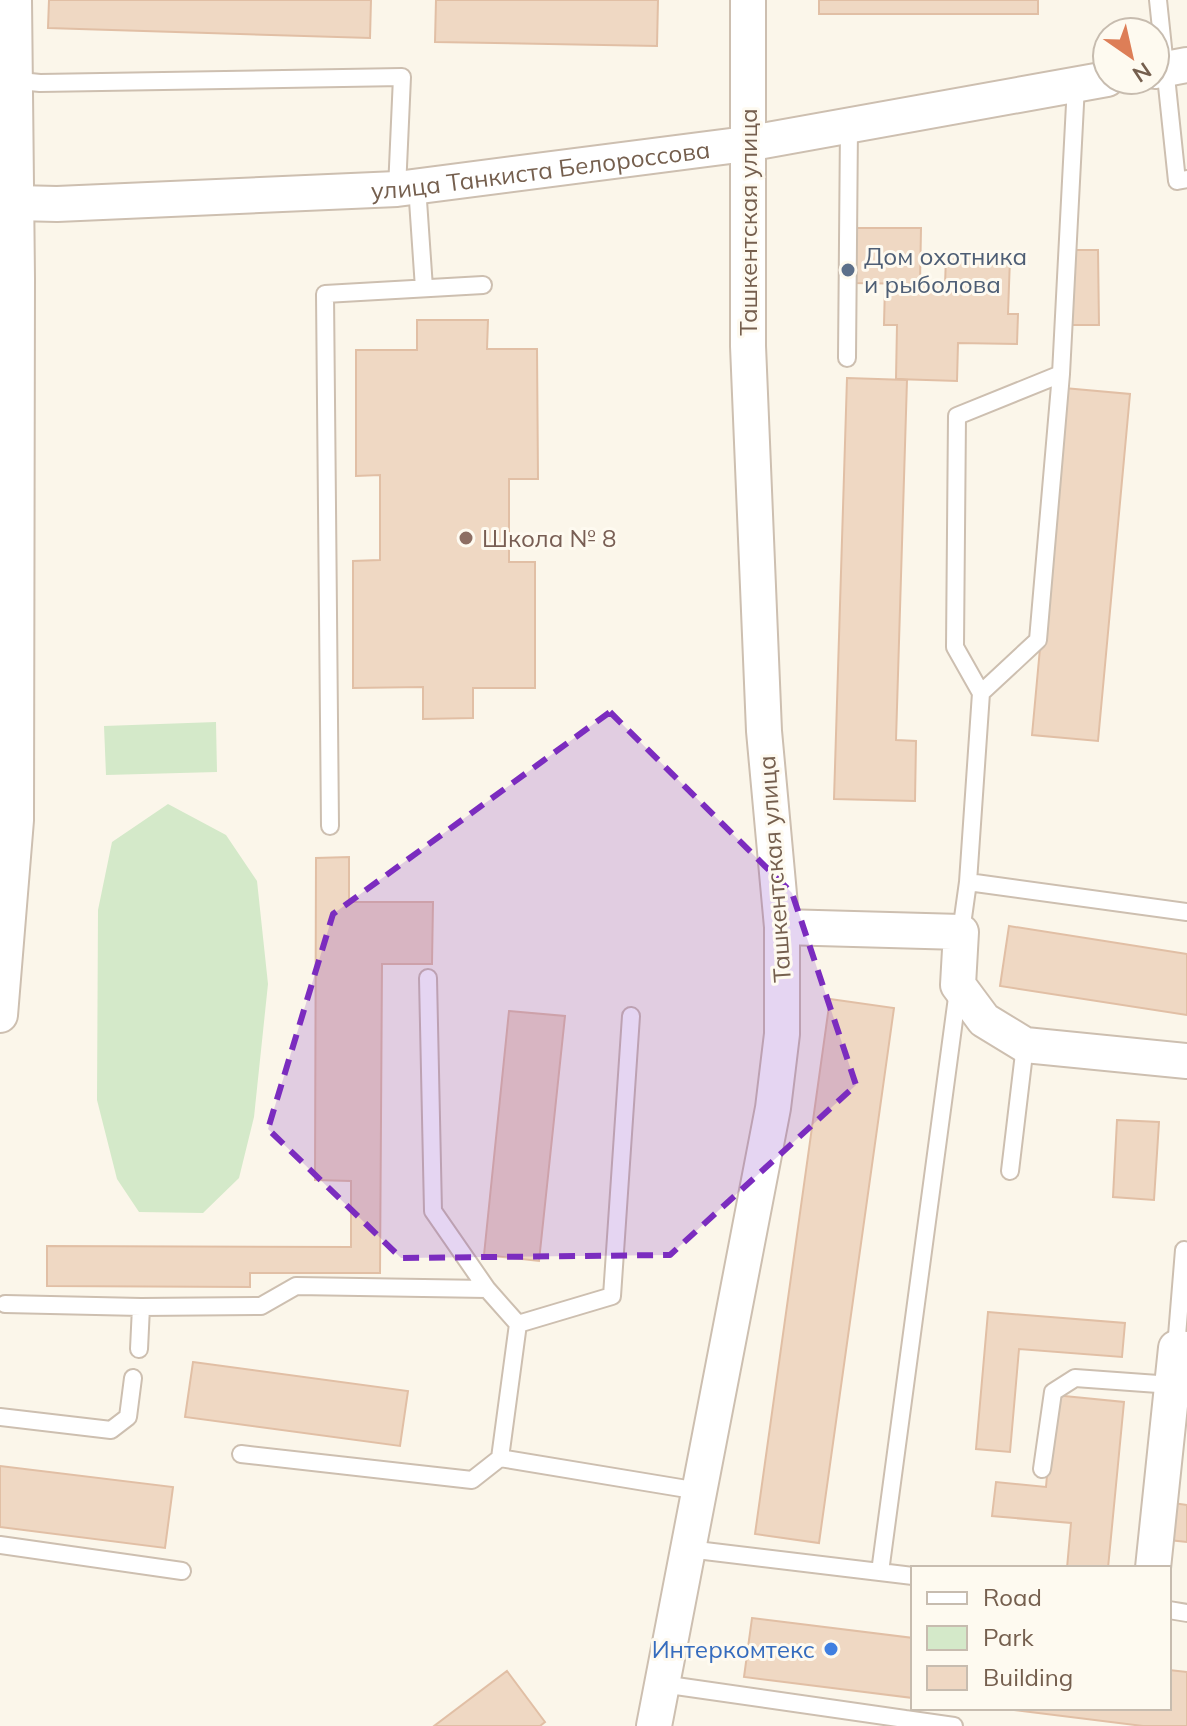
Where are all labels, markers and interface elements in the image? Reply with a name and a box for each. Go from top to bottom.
north arrow [1091,16,1171,96]
text: N [1127,56,1157,89]
street label: Ташкентская улица [733,108,763,336]
street label: улица Танкиста Белороссова [370,134,712,205]
place label: Дом охотника и рыболова [864,241,1027,299]
marker: Дом охотника и рыболова [839,261,857,279]
place label: Школа № 8 [482,523,616,553]
marker: Школа № 8 [457,529,475,547]
street label: Ташкентская улица [751,755,797,983]
legend [911,1566,1171,1710]
text: Road [983,1582,1042,1612]
text: Park [983,1622,1034,1652]
place label: Интеркомтекс [652,1634,815,1664]
marker: Интеркомтекс [822,1640,840,1658]
text: Building [983,1662,1073,1692]

